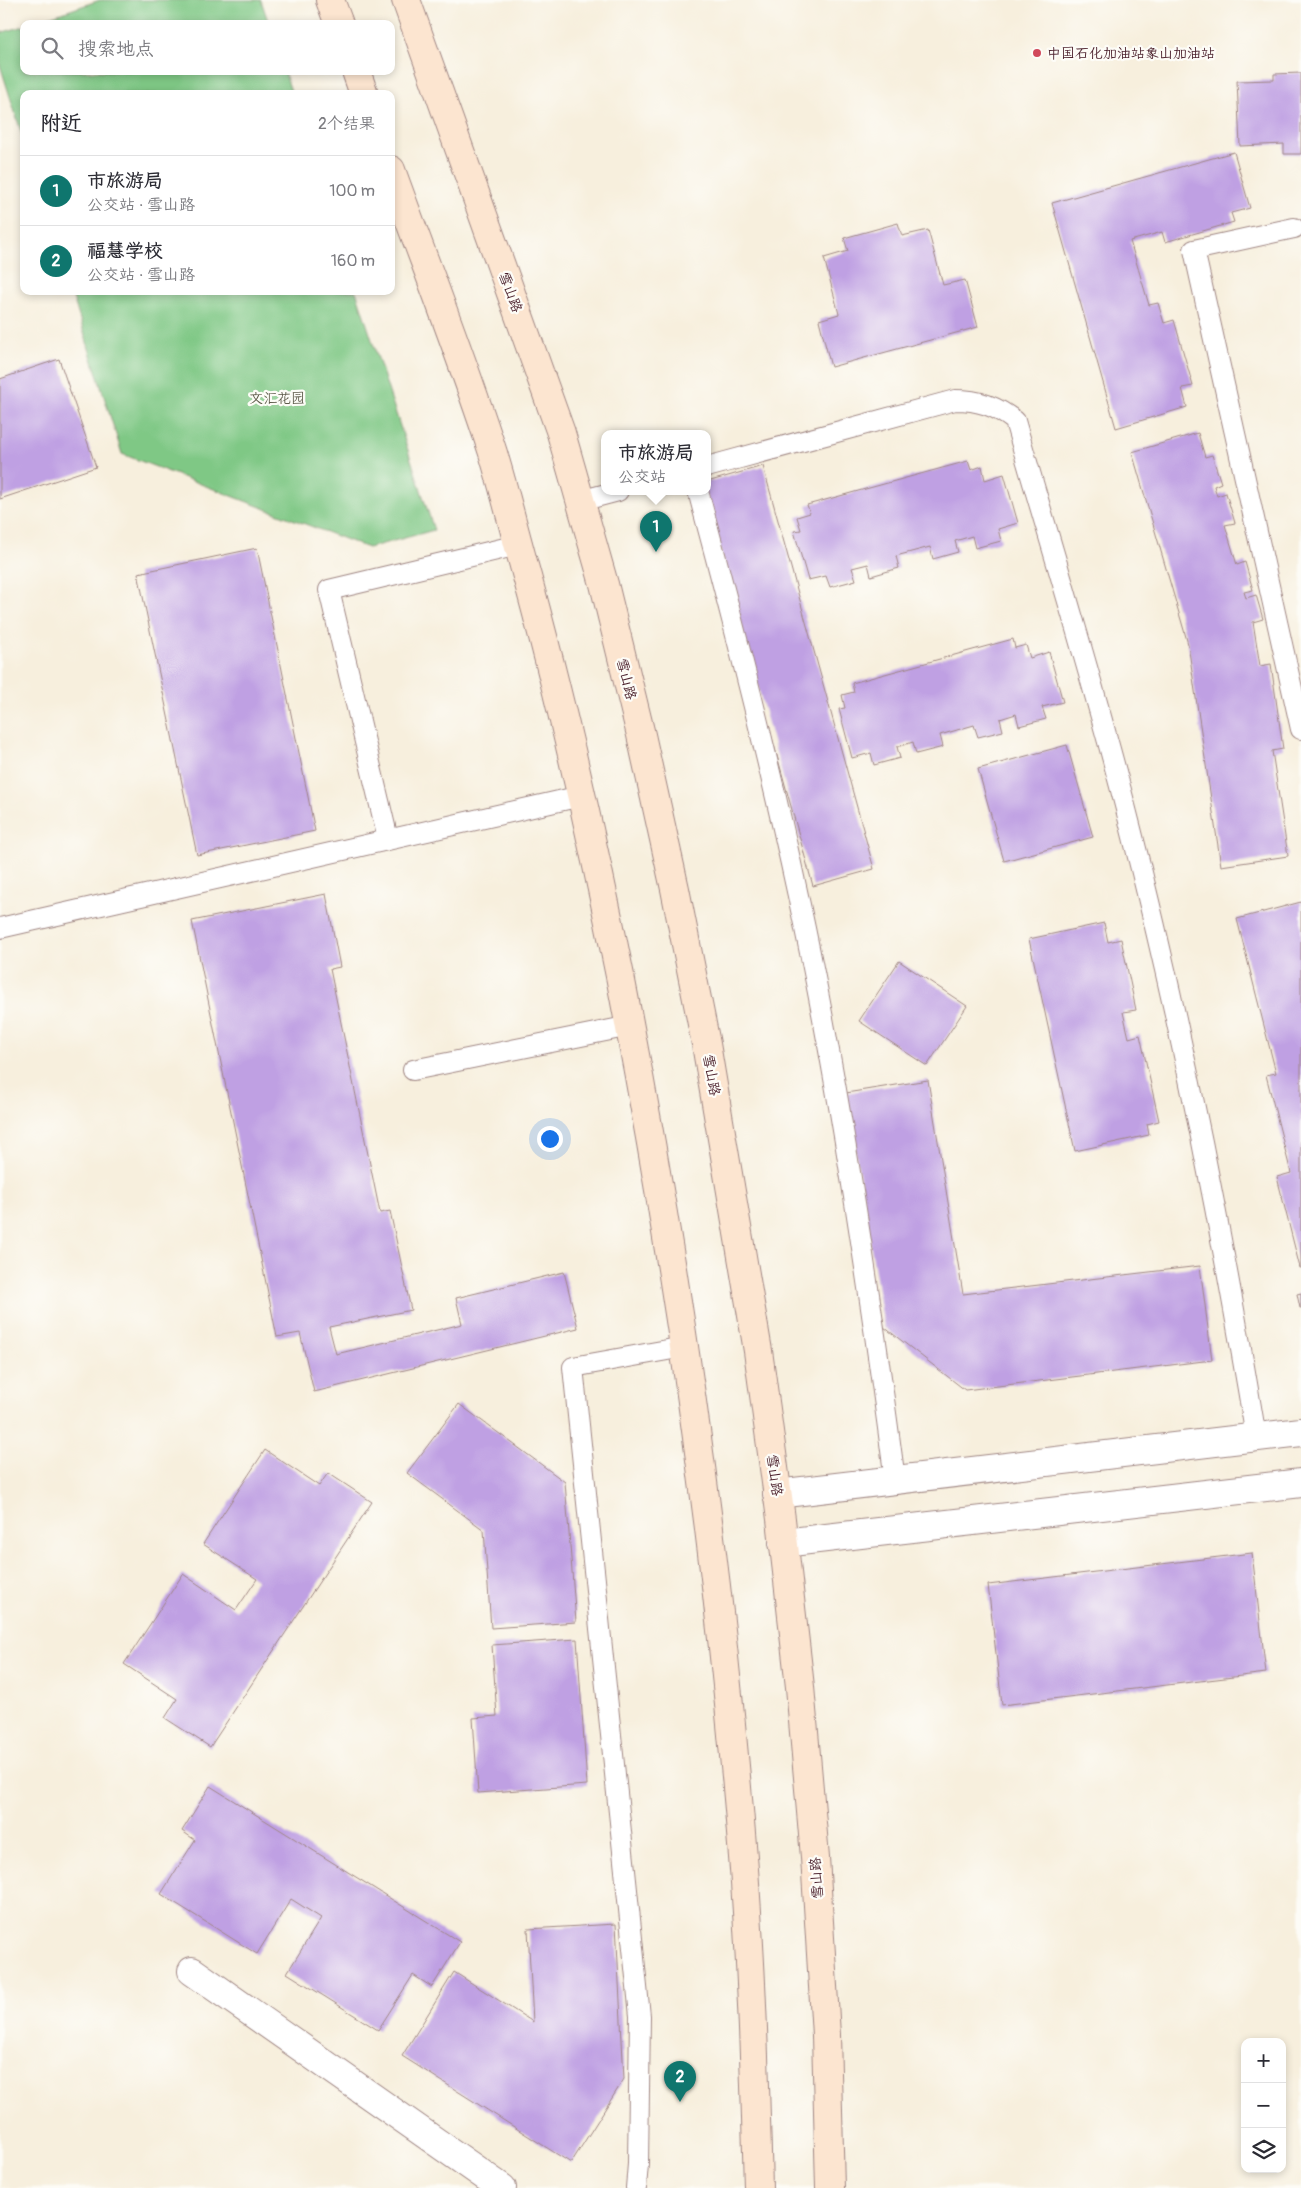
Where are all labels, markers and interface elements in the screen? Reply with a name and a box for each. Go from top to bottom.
search box [20,20,395,75]
icon: search [38,34,66,62]
text: 搜索地点 [78,37,154,61]
place label: 中国石化加油站象山加油站 [1047,45,1215,62]
marker: 中国石化加油站象山加油站 [1031,47,1043,59]
text: 附近 [40,110,82,137]
text: 2个结果 [318,114,375,134]
text: 市旅游局 [87,169,163,193]
text: 1 [53,181,59,201]
text: 100 m [329,181,375,201]
text: 公交站 · 雪山路 [87,195,195,215]
text: 福慧学校 [87,239,163,263]
text: 2 [52,251,60,271]
text: 160 m [331,251,375,271]
text: 公交站 · 雪山路 [87,265,195,285]
street label: 雪山路 [495,270,526,315]
park label: 文汇花园 [249,390,305,407]
popup [601,430,711,495]
text: 市旅游局 [618,441,694,465]
text: 公交站 [618,467,666,487]
pin: 1 [640,511,672,552]
street label: 雪山路 [613,657,640,702]
street label: 雪山路 [699,1053,724,1097]
your location [537,1126,563,1152]
street label: 雪山路 [763,1453,786,1497]
street label: 雪山路 [807,1856,826,1900]
map controls [1241,2038,1286,2173]
button: + [1241,2038,1286,2083]
pin: 2 [664,2061,696,2102]
button: − [1241,2083,1286,2128]
button: layers [1241,2128,1286,2173]

